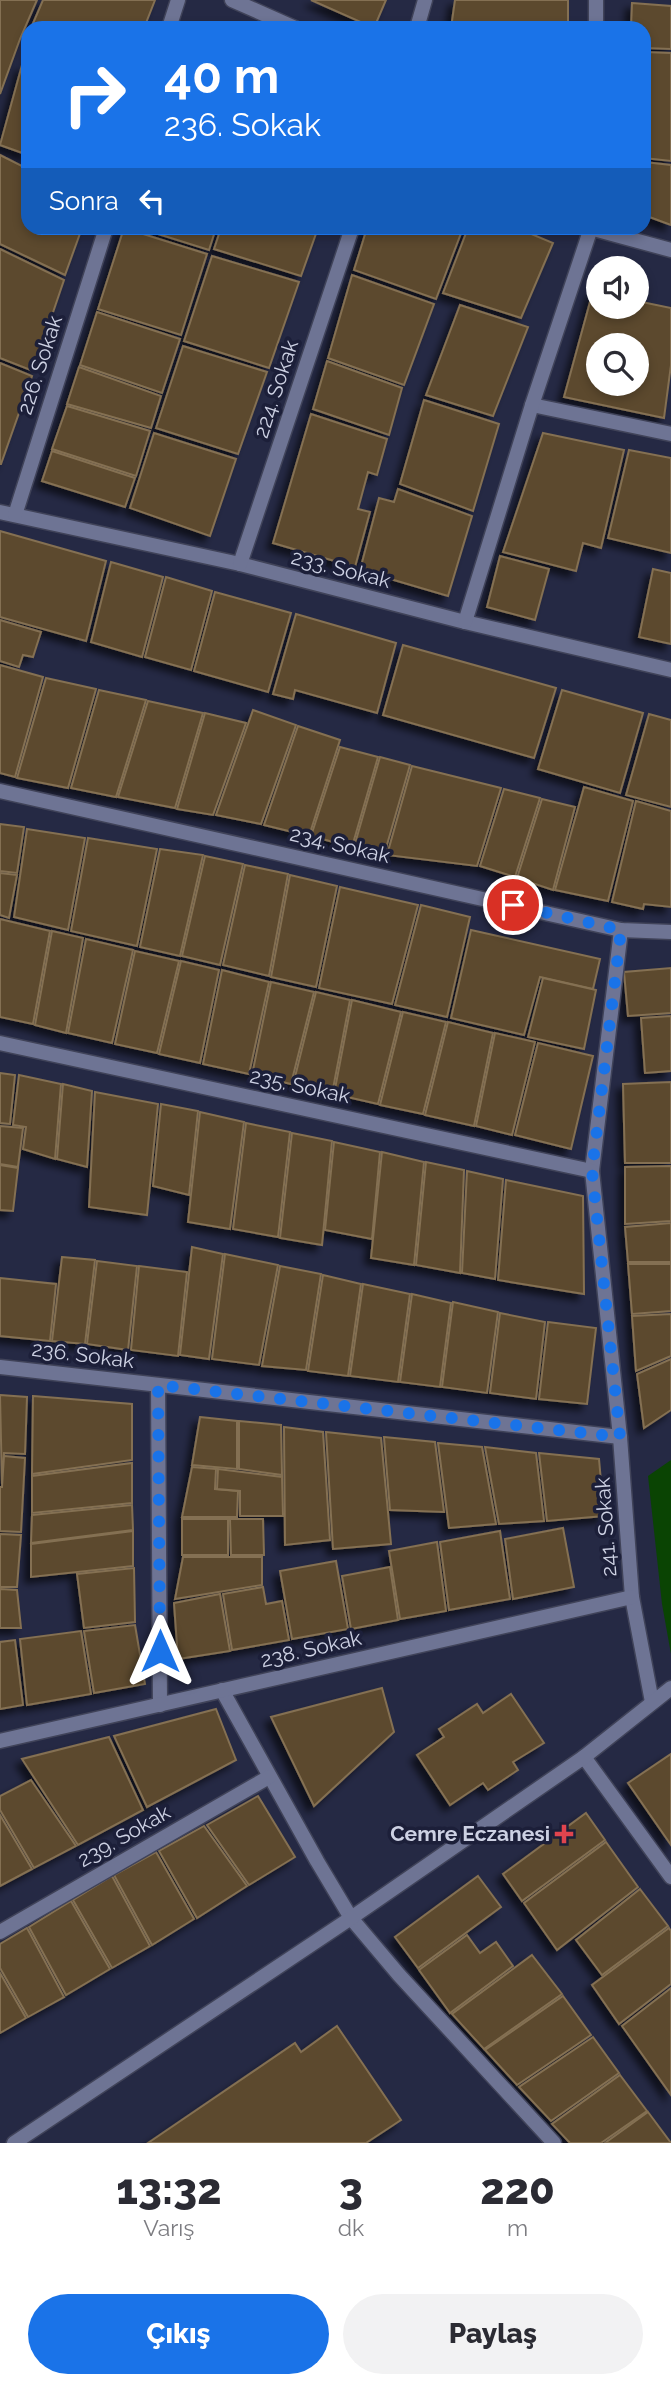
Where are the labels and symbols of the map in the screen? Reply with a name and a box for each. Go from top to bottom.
street label: 226. Sokak [12,312,67,418]
street label: 224. Sokak [248,337,303,441]
street label: 233. Sokak [289,544,393,593]
street label: 234. Sokak [288,821,393,868]
pin [483,875,543,935]
street label: 235. Sokak [248,1063,353,1108]
street label: 236. Sokak [30,1336,136,1373]
street label: 241. Sokak [590,1476,621,1578]
position arrow [123,1614,197,1688]
street label: 238. Sokak [258,1625,364,1672]
street label: 239. Sokak [73,1799,174,1872]
place label: Cemre Eczanesi [390,1821,550,1846]
marker: Cemre Eczanesi [556,1826,572,1842]

